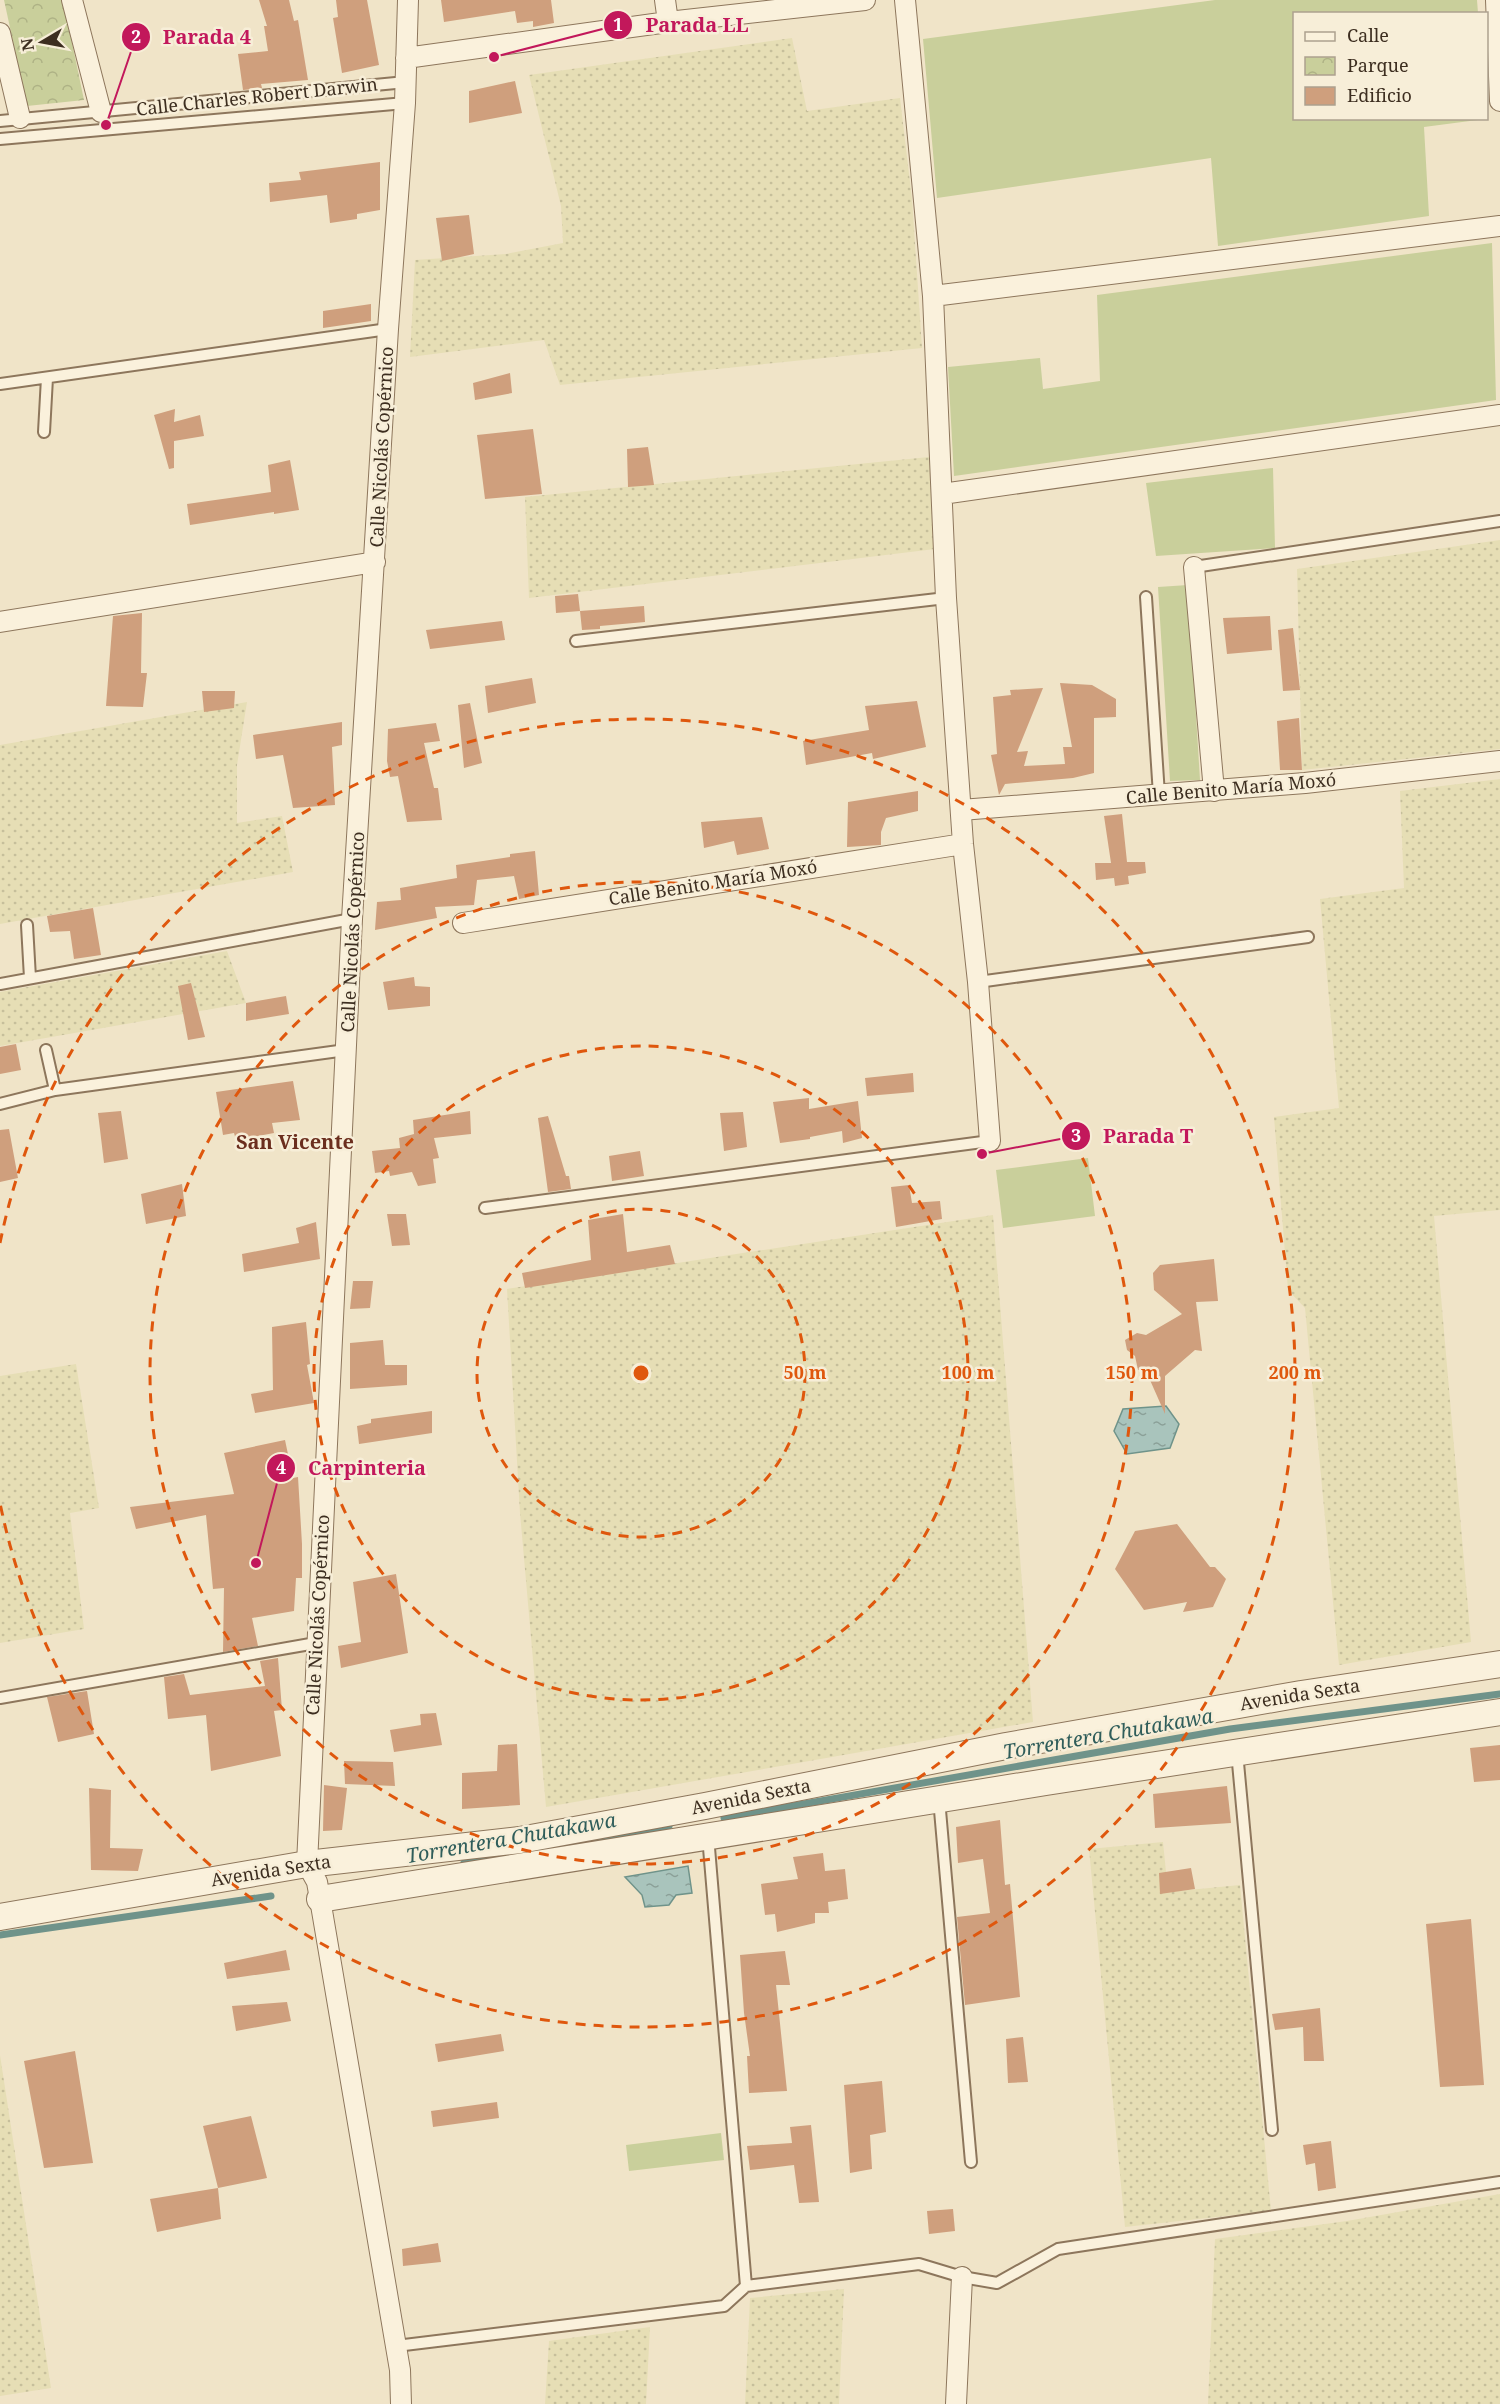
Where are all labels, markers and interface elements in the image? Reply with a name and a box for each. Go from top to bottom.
callout: Parada LL [603,6,761,44]
text: Parada LL [645,11,749,38]
north arrow [12,12,72,72]
text: 1 [613,12,623,36]
legend [1293,12,1488,120]
callout: Parada 4 [121,18,263,56]
text: Parada 4 [163,23,251,50]
text: Calle [1347,23,1389,47]
text: 2 [131,24,141,48]
text: N [15,36,39,53]
text: Parque [1347,53,1409,77]
street label: Calle Charles Robert Darwin [135,71,379,121]
text: Edificio [1347,83,1412,107]
street label: Calle Nicolás Copérnico [364,346,398,548]
street label: Calle Benito María Moxó [1125,767,1337,809]
street label: Calle Nicolás Copérnico [335,831,369,1033]
street label: Calle Benito María Moxó [607,854,819,910]
callout: Parada T [1061,1117,1205,1155]
text: Parada T [1103,1122,1193,1149]
text: 3 [1071,1123,1081,1147]
district label: San Vicente [236,1128,354,1155]
text: 50 m [784,1360,827,1384]
text: 100 m [942,1360,995,1384]
text: 150 m [1106,1360,1159,1384]
text: 200 m [1269,1360,1322,1384]
centre of rings [631,1363,651,1383]
callout: Carpinteria [266,1449,438,1487]
text: Carpinteria [308,1454,426,1481]
text: 4 [276,1455,286,1479]
street label: Calle Nicolás Copérnico [300,1514,334,1716]
street label: Avenida Sexta [1238,1673,1362,1715]
water label: Torrentera Chutakawa [1001,1702,1215,1765]
street label: Avenida Sexta [689,1773,813,1819]
water label: Torrentera Chutakawa [404,1806,618,1869]
street label: Avenida Sexta [209,1849,333,1891]

